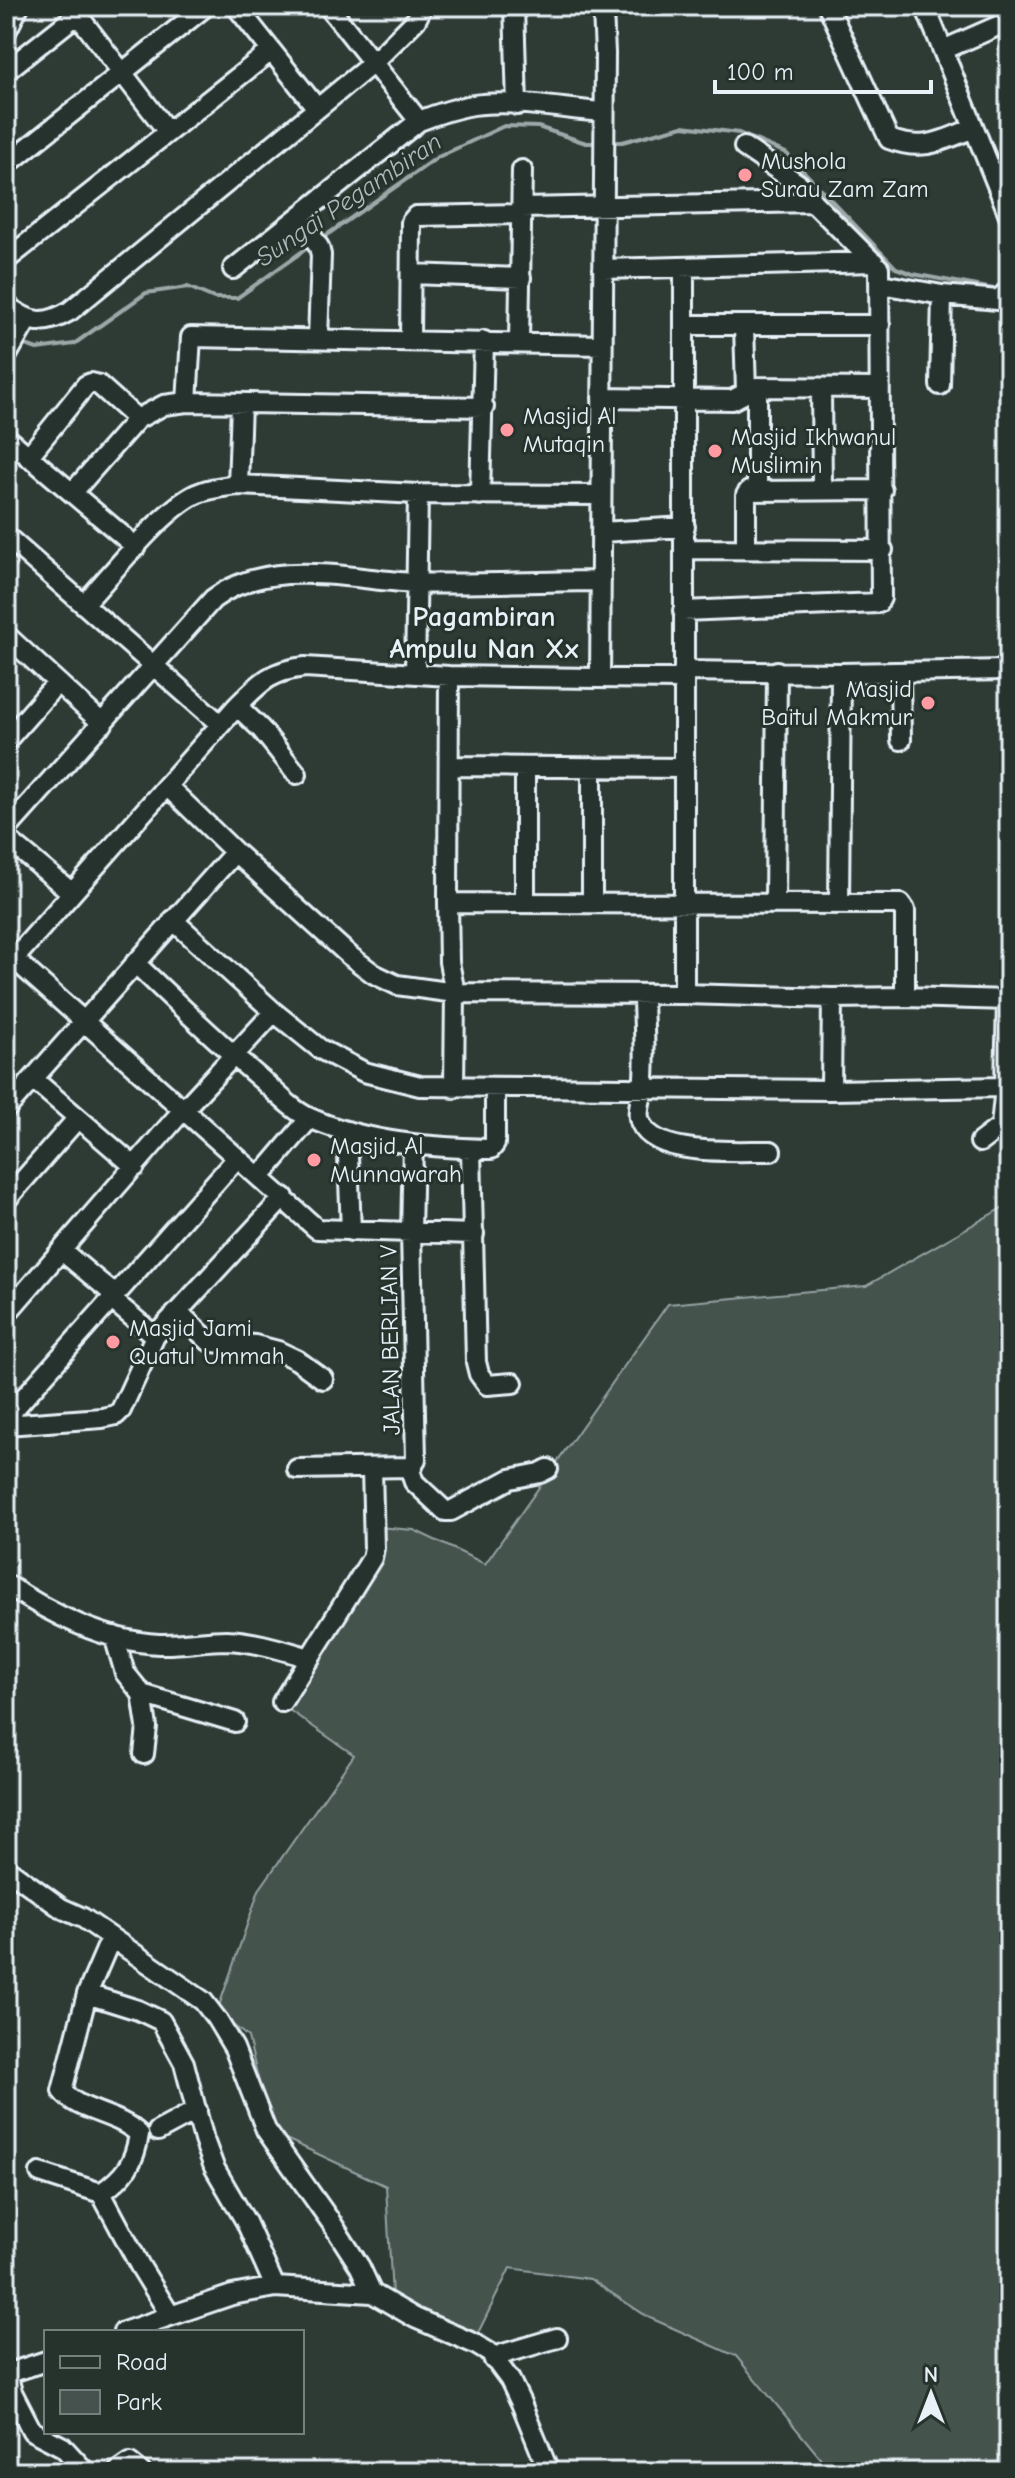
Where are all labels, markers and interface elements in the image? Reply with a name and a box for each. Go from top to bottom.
scale bar [715,44,931,94]
text: 100 m [727,58,794,86]
water label: Sungai Pegambiran [251,127,447,273]
place label: Mushola Surau Zam Zam [761,147,929,203]
marker: Mushola Surau Zam Zam [736,166,754,184]
place label: Masjid Al Mutaqin [523,402,617,458]
marker: Masjid Al Mutaqin [498,421,516,439]
place label: Masjid Ikhwanul Muslimin [731,423,896,479]
marker: Masjid Ikhwanul Muslimin [706,442,724,460]
district label: Pagambiran Ampulu Nan Xx [389,601,579,665]
place label: Masjid Baitul Makmur [761,675,912,731]
marker: Masjid Baitul Makmur [919,694,937,712]
place label: Masjid Al Munnawarah [330,1132,462,1188]
marker: Masjid Al Munnawarah [305,1151,323,1169]
street label: JALAN BERLIAN V [374,1244,406,1435]
place label: Masjid Jami Quatul Ummah [129,1314,285,1370]
marker: Masjid Jami Quatul Ummah [104,1333,122,1351]
legend [44,2330,304,2434]
text: Road [116,2348,168,2376]
north arrow [891,2354,971,2434]
text: N [924,2362,938,2388]
text: Park [116,2388,162,2416]

